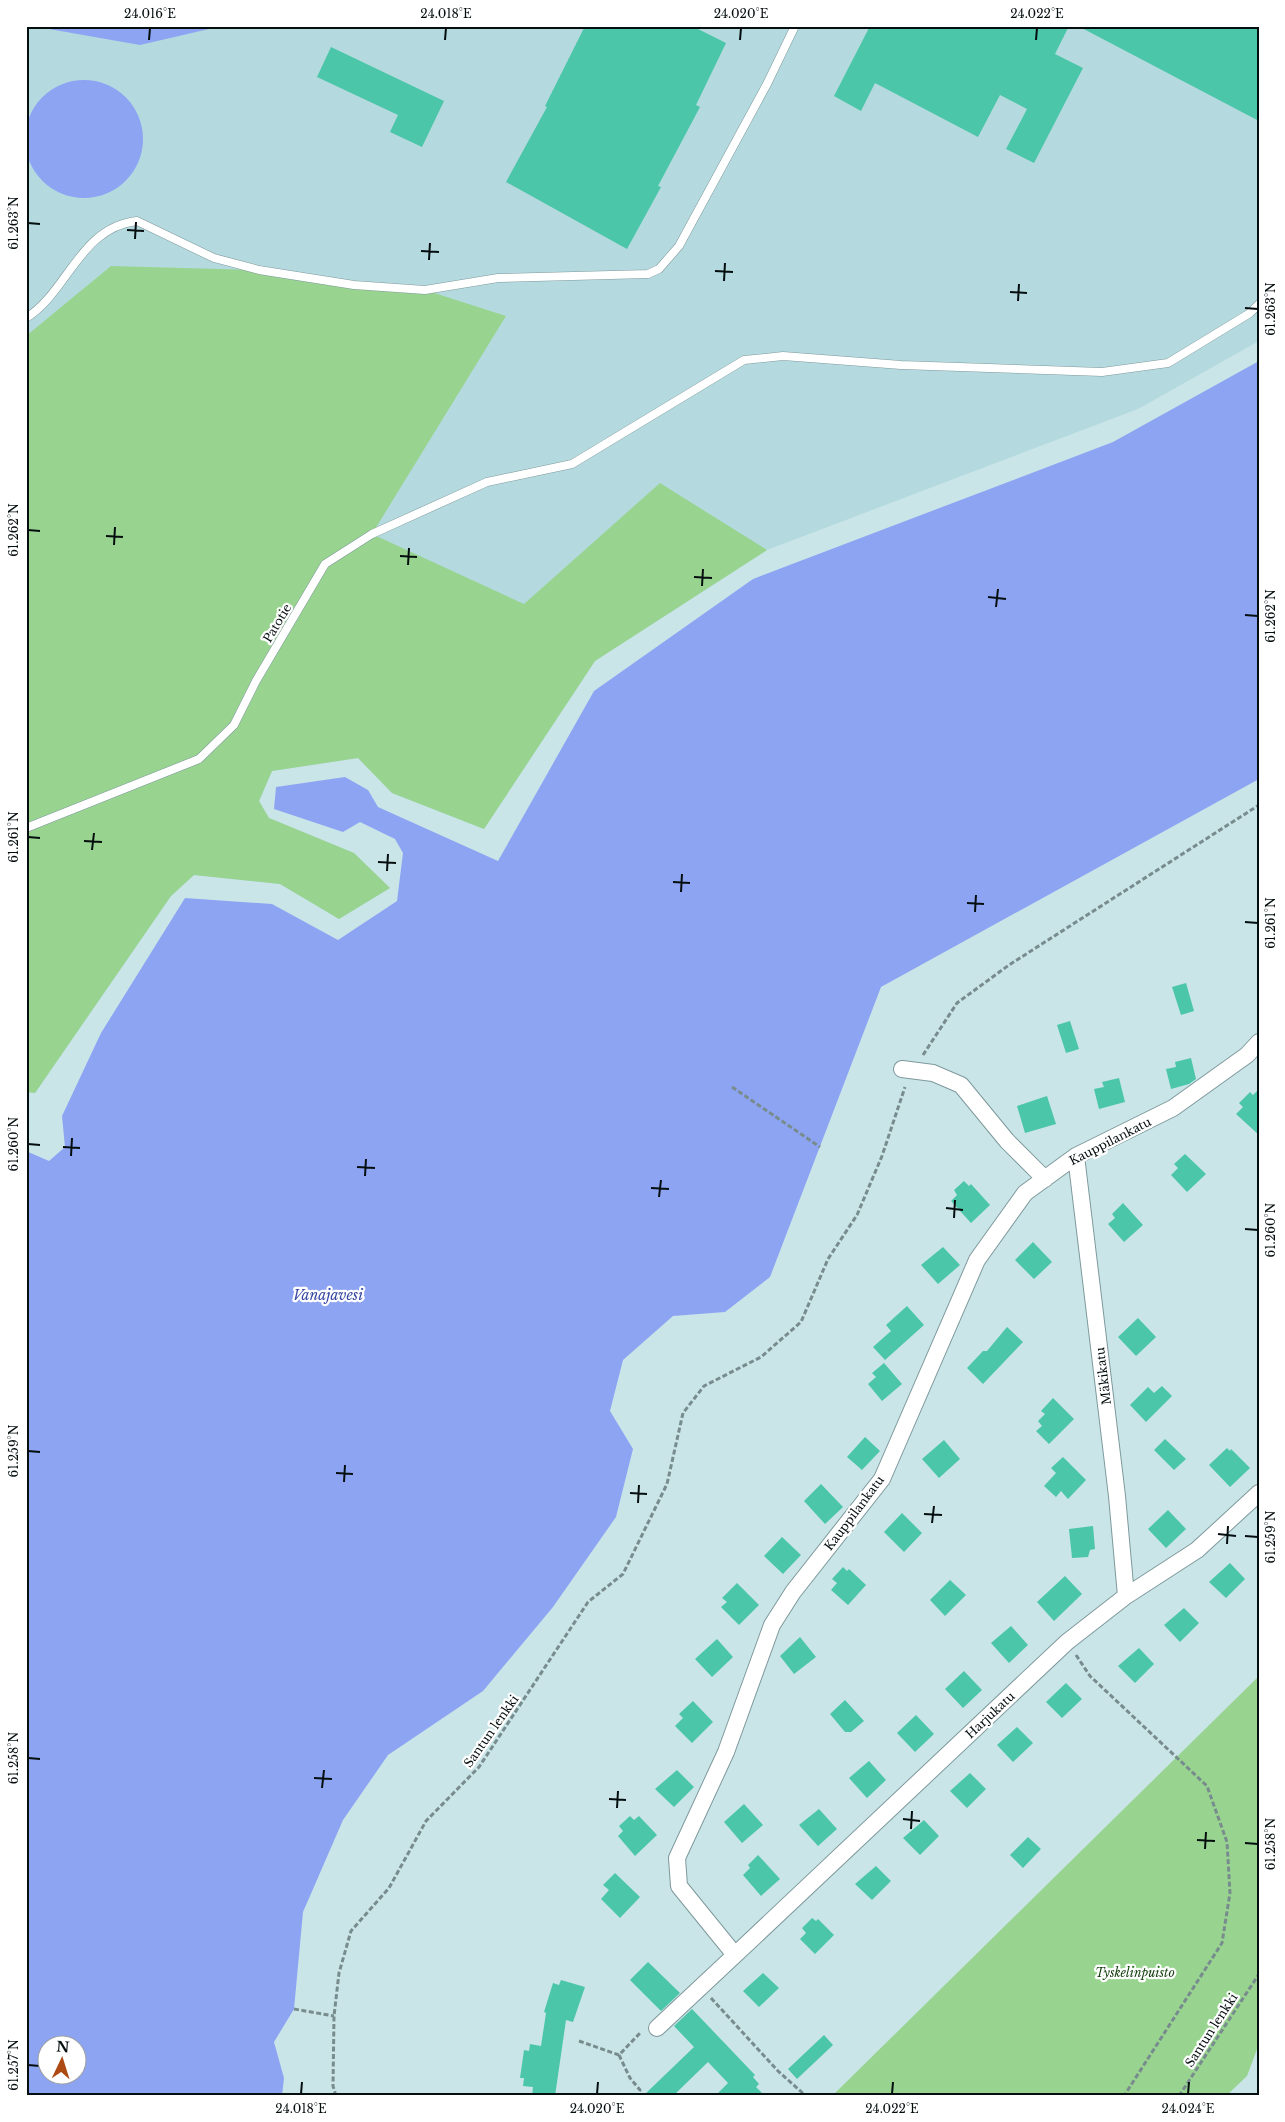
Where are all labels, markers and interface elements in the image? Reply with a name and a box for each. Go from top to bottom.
text: 24.016°E [124,6,176,21]
text: 24.018°E [420,6,472,21]
text: 24.020°E [714,6,769,21]
text: 24.022°E [1010,6,1064,21]
text: 61.263°N [6,196,21,250]
text: 61.263°N [1263,282,1278,336]
text: 61.262°N [6,503,21,557]
text: 61.262°N [1263,589,1278,643]
street label: Patotie [260,601,294,645]
text: 61.261°N [6,811,21,863]
text: 61.261°N [1263,897,1278,949]
street label: Kauppilankatu [1067,1114,1153,1168]
text: 61.260°N [6,1116,21,1171]
text: 61.260°N [1263,1202,1278,1257]
water label: Vanajavesi [293,1286,363,1304]
street label: Mäkikatu [1092,1346,1114,1406]
text: 61.259°N [6,1424,21,1478]
street label: Kauppilankatu [821,1473,887,1553]
text: 61.259°N [1263,1510,1278,1564]
street label: Harjukatu [962,1688,1018,1742]
street label: Santun lenkki [461,1692,521,1770]
text: 61.258°N [6,1731,21,1784]
text: 61.258°N [1263,1817,1278,1870]
park label: Tyskelinpuisto [1095,1965,1175,1980]
street label: Santun lenkki [1182,1990,1240,2070]
north arrow [38,2034,88,2084]
text: N [56,2038,70,2056]
text: 61.257°N [6,2039,21,2091]
text: 24.018°E [275,2101,327,2116]
text: 24.020°E [570,2101,625,2116]
text: 24.022°E [865,2101,919,2116]
text: 24.024°E [1162,2101,1215,2116]

